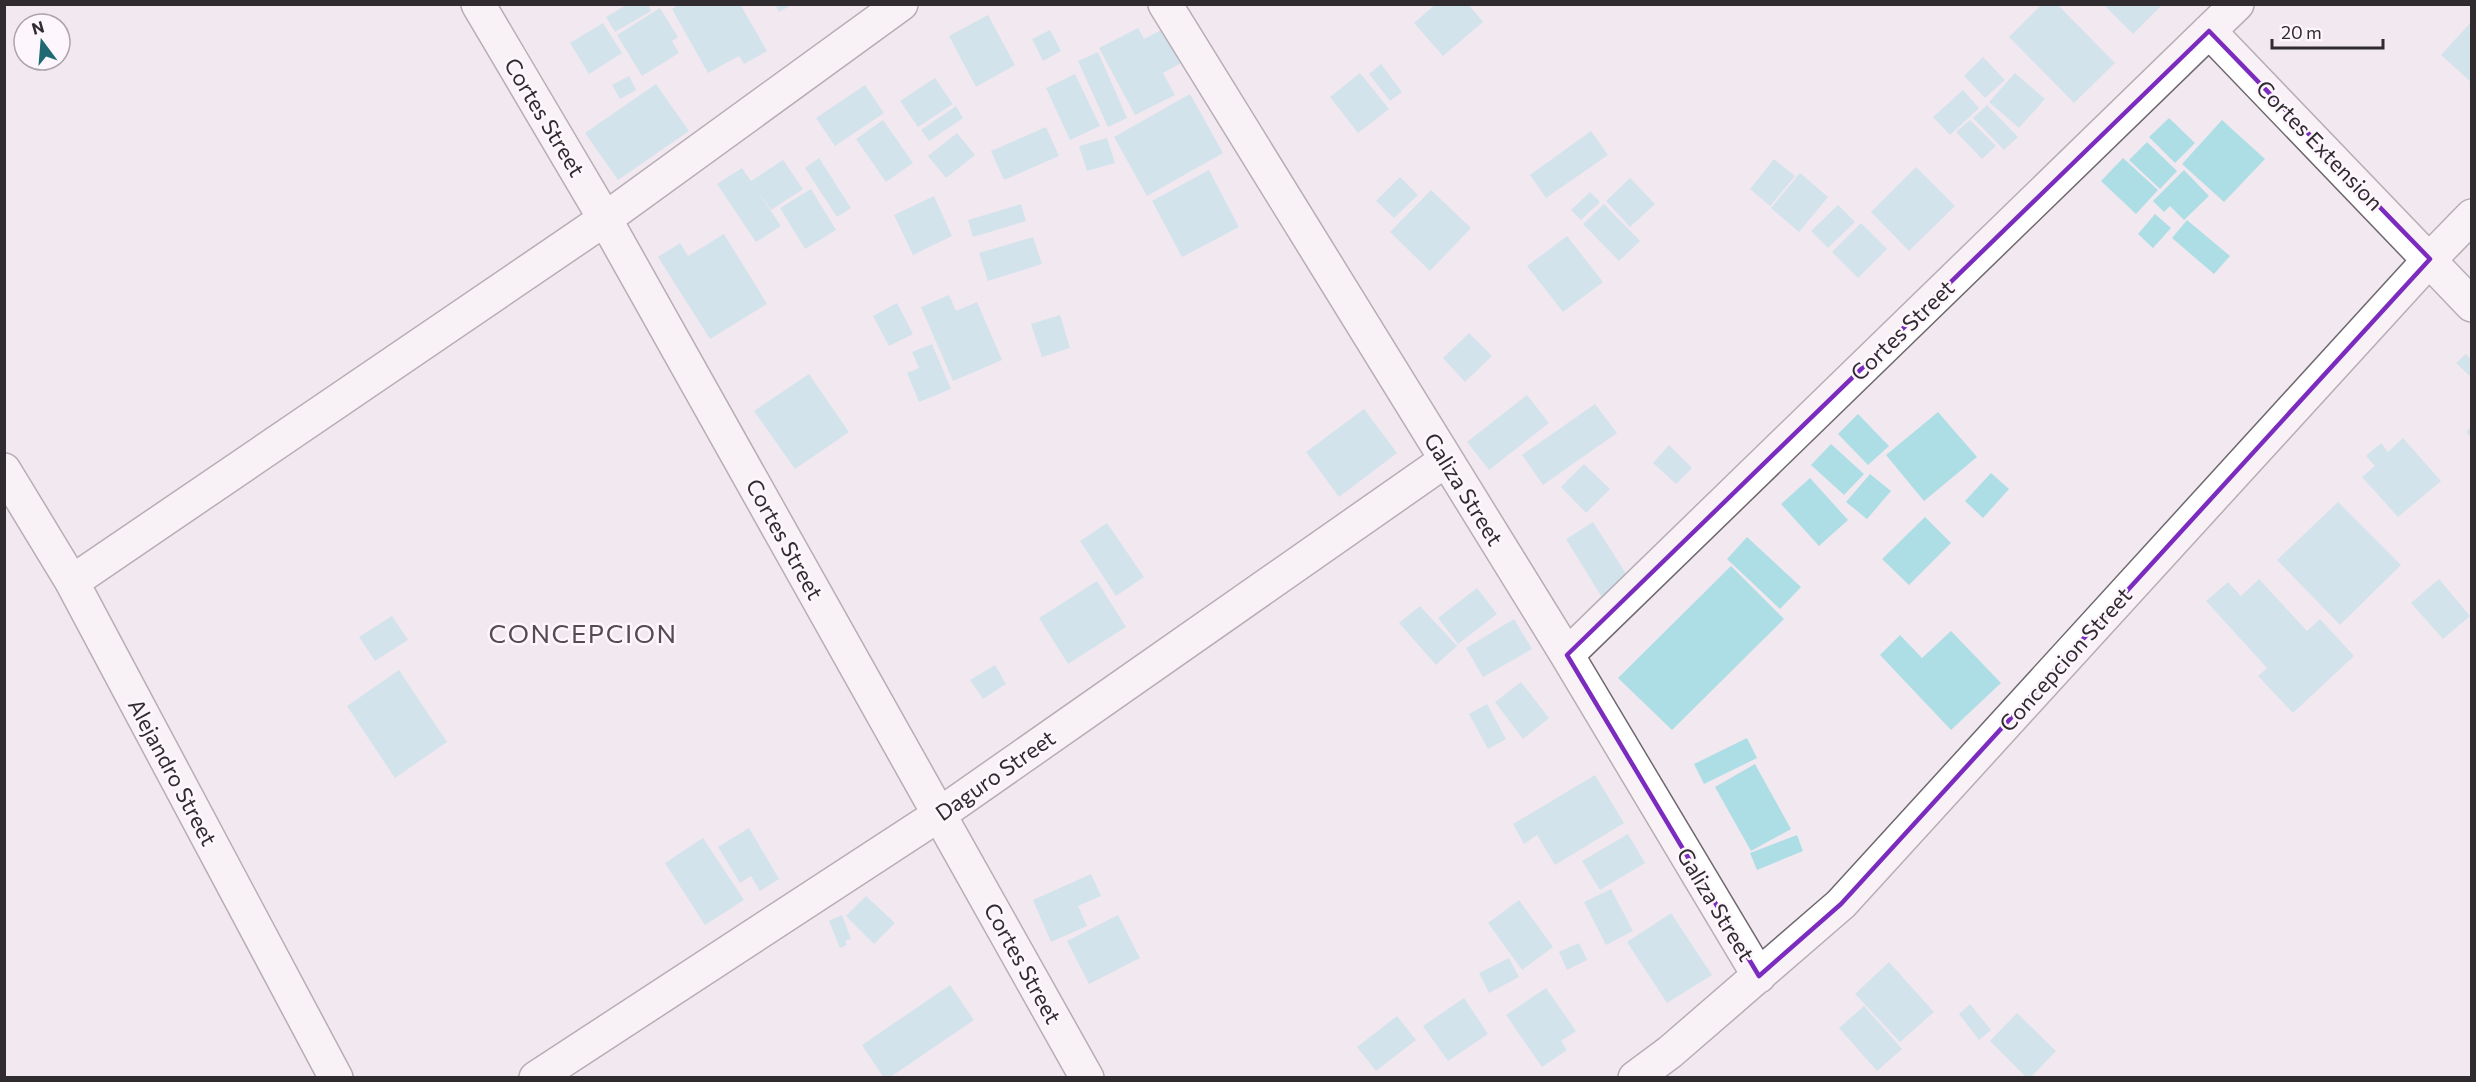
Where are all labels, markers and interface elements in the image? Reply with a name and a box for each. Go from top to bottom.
north arrow [12,12,72,72]
scale bar [2272,12,2383,50]
text: N [29,16,46,38]
text: 20 m [2281,21,2322,43]
street label: Cortes Street [499,53,591,181]
street label: Cortes Extension [2251,74,2389,216]
street label: Cortes Street [1844,274,1960,386]
street label: Galiza Street [1419,428,1509,550]
street label: Cortes Street [741,474,829,604]
street label: Concepcion Street [1993,581,2137,737]
district label: CONCEPCION [488,617,678,648]
street label: Alejandro Street [123,694,223,850]
street label: Daguro Street [930,724,1060,826]
street label: Galiza Street [1672,842,1760,966]
street label: Cortes Street [979,898,1067,1028]

